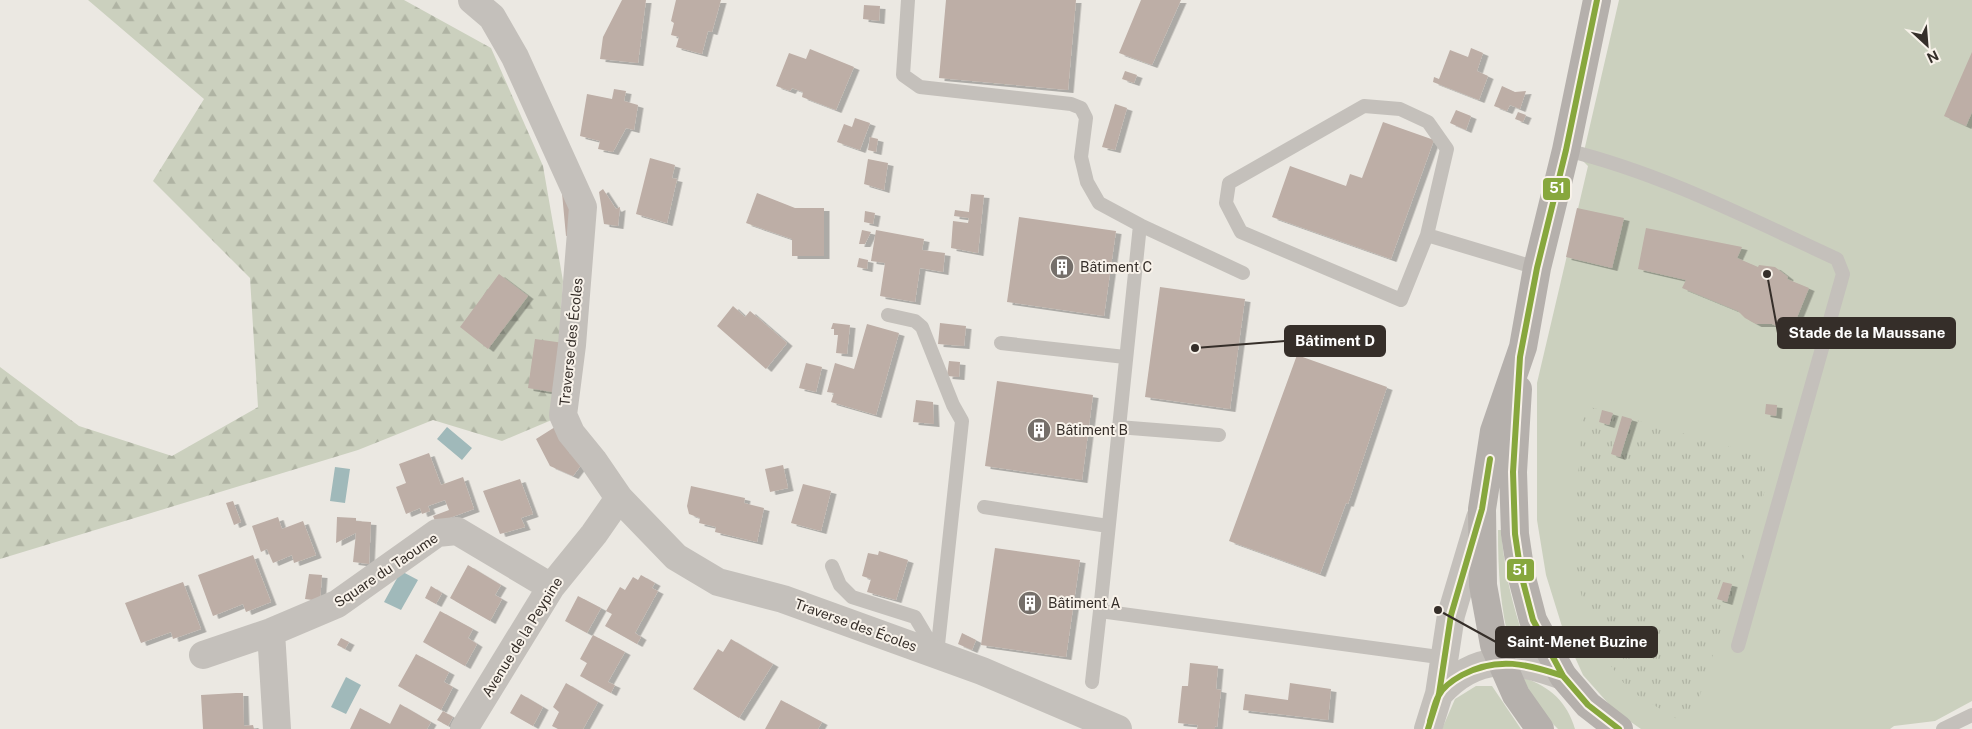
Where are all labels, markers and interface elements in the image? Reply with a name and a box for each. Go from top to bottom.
north arrow [1902,20,1952,70]
text: N [1924,47,1941,66]
line badge: 51 [1542,177,1571,201]
text: 51 [1549,180,1565,196]
building icon: Bâtiment C [1049,254,1075,280]
place label: Bâtiment C [1080,259,1152,275]
street label: Traverse des Écoles [555,277,586,407]
callout: Stade de la Maussane [1778,318,1955,348]
text: Stade de la Maussane [1789,324,1945,341]
callout: Bâtiment D [1285,326,1385,356]
text: Bâtiment D [1295,332,1375,349]
building icon: Bâtiment B [1026,417,1052,443]
place label: Bâtiment B [1056,422,1128,438]
street label: Square du Taoume [331,529,441,611]
line badge: 51 [1506,558,1535,582]
text: 51 [1512,562,1528,578]
street label: Avenue de la Peypine [479,574,565,700]
building icon: Bâtiment A [1017,590,1043,616]
street label: Traverse des Écoles [793,595,920,655]
place label: Bâtiment A [1048,595,1120,611]
callout: Saint-Menet Buzine [1496,627,1657,657]
text: Saint-Menet Buzine [1507,633,1647,650]

